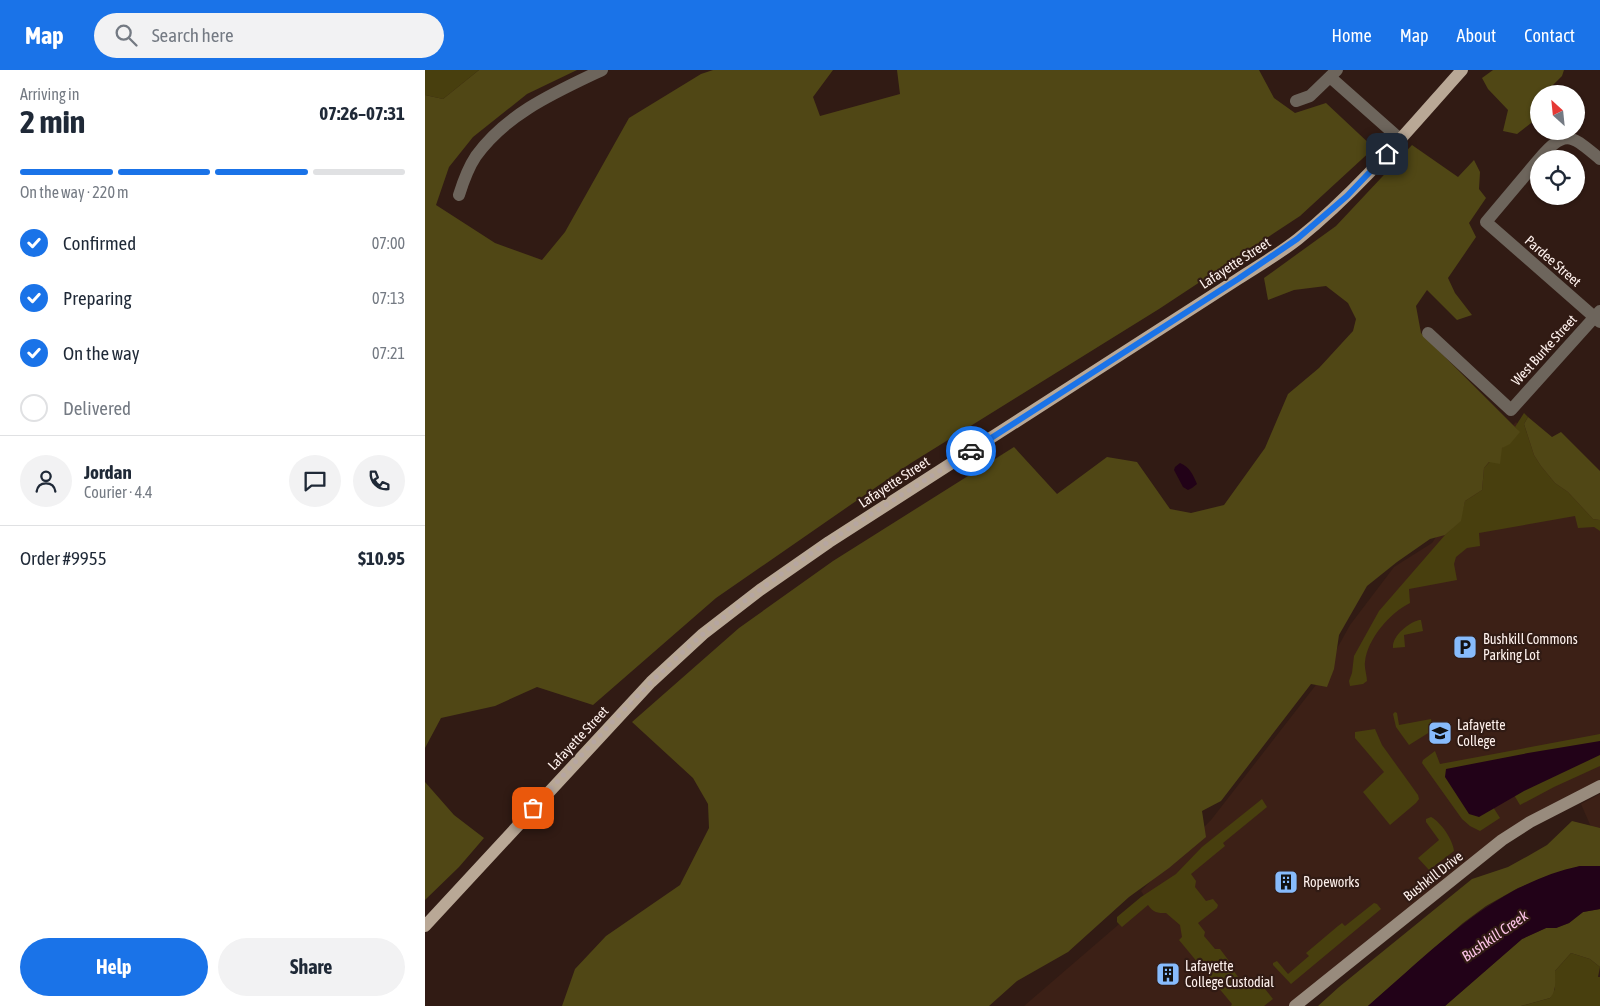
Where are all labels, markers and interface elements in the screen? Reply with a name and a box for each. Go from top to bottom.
search box [94,13,444,58]
icon: search [112,21,140,49]
text: Map [25,22,64,49]
text: Search here [152,24,234,46]
text: Home [1332,25,1372,46]
text: Map [1400,25,1429,46]
text: About [1457,25,1496,46]
text: Contact [1524,25,1575,46]
text: Arriving in [20,85,80,103]
north arrow [1530,85,1585,140]
map controls [1530,85,1585,205]
text: 07:26–07:31 [319,102,405,124]
text: 2 min [20,103,85,140]
pin [1366,133,1408,175]
icon: home [1373,140,1401,168]
button: locate [1530,150,1585,205]
text: On the way · 220 m [20,183,129,201]
icon: check [20,229,48,257]
text: Confirmed [63,232,136,254]
street label: Pardee Street [1522,232,1584,290]
text: 07:00 [372,234,405,252]
street label: Lafayette Street [1197,234,1273,292]
icon: check [20,284,48,312]
text: Preparing [63,287,132,309]
text: 07:13 [372,289,405,307]
street label: West Burke Street [1508,311,1580,389]
icon: check [20,339,48,367]
text: On the way [63,342,140,364]
text: 07:21 [372,344,405,362]
text: Delivered [63,397,131,419]
courier [946,426,996,476]
icon: car [957,437,985,465]
street label: Lafayette Street [856,453,932,511]
button: person [20,455,72,507]
button: chat [289,455,341,507]
button: phone [353,455,405,507]
text: Jordan [84,461,132,483]
text: Courier · 4.4 [84,483,153,501]
text: Order #9955 [20,547,107,569]
text: $10.95 [358,547,405,569]
place label: Bushkill Commons Parking Lot [1483,631,1578,663]
parking icon: Bushkill Commons Parking Lot [1452,634,1478,660]
street label: Lafayette Street [544,703,612,773]
place label: Lafayette College [1457,717,1506,749]
school or university icon: Lafayette College [1427,720,1453,746]
pin [512,787,554,829]
icon: bag [519,794,547,822]
street label: Bushkill Drive [1400,848,1466,904]
building icon: Ropeworks [1273,869,1299,895]
place label: Ropeworks [1303,874,1360,890]
water label: Bushkill Creek [1458,906,1532,965]
button: Help [20,938,208,996]
button: Share [218,938,405,996]
place label: Lafayette College Custodial [1185,958,1274,990]
building icon: Lafayette College Custodial [1155,961,1181,987]

